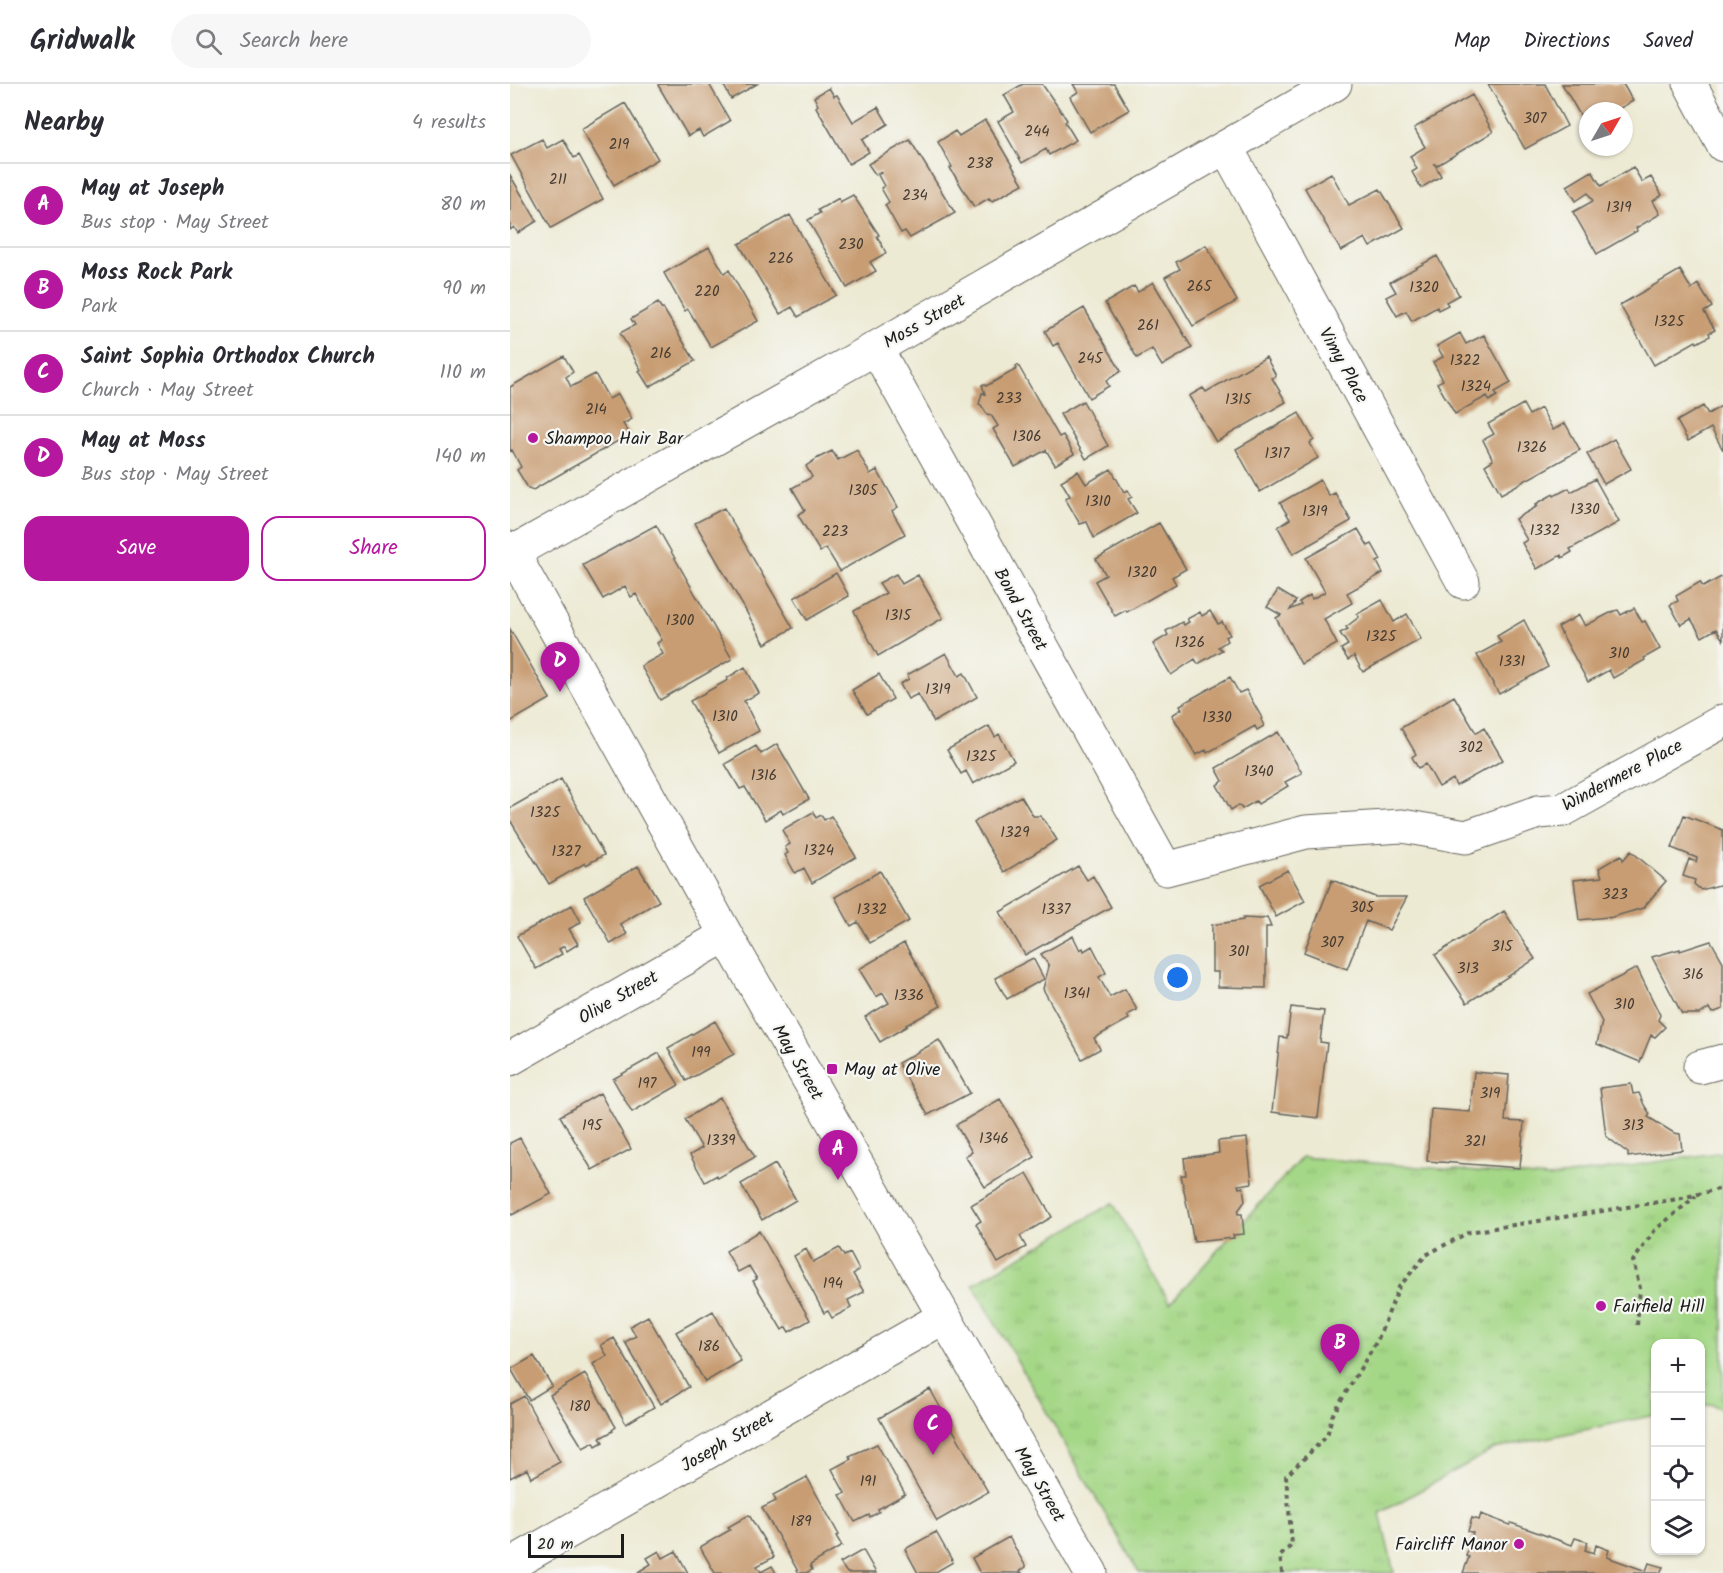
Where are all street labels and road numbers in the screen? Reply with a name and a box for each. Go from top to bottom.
street label: Moss Street [878,287,972,357]
street label: Vimy Place [1310,323,1375,409]
street label: Bond Street [985,563,1055,657]
street label: Windermere Place [1557,732,1688,820]
street label: Olive Street [573,963,665,1033]
street label: May Street [763,1019,831,1107]
street label: Joseph Street [676,1403,781,1481]
street label: May Street [1005,1441,1073,1529]

